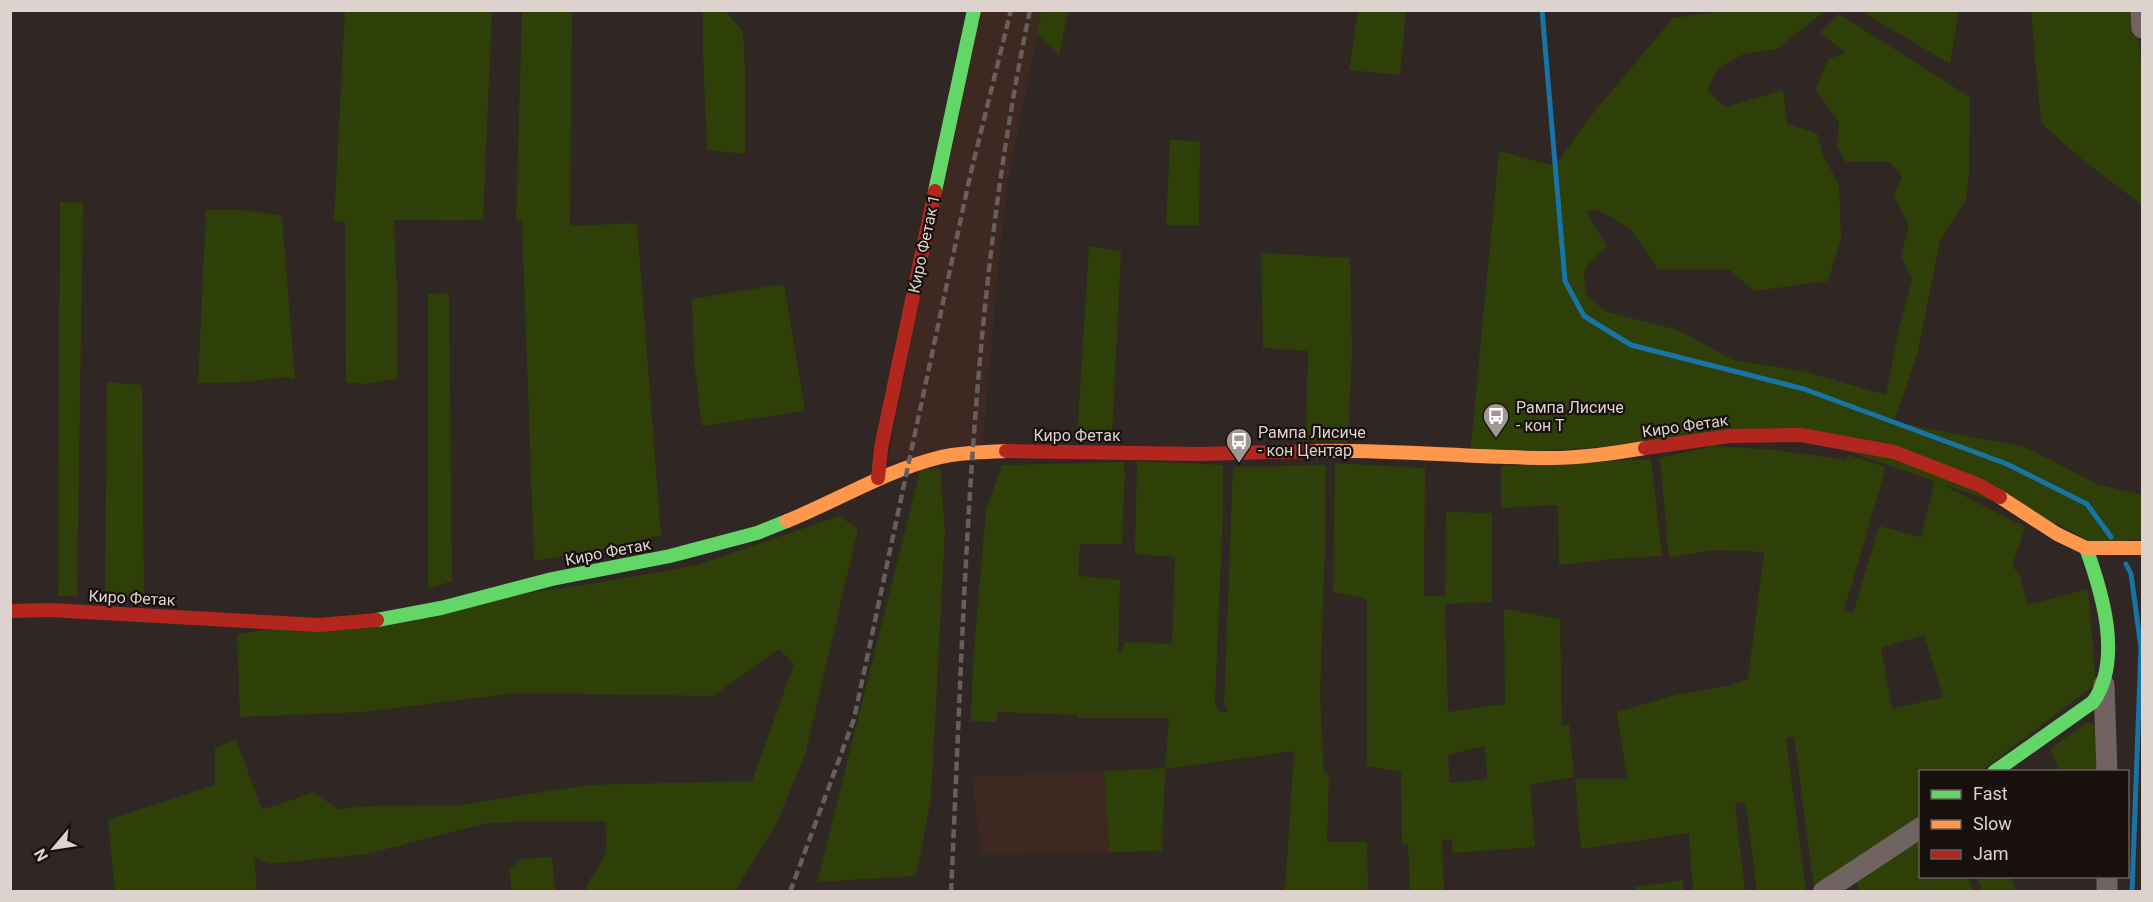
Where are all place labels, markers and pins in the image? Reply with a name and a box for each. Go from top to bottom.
place label: Рампа Лисиче - кон Т [1516,398,1624,435]
bus stop icon: Рампа Лисиче - кон Т [1481,401,1511,439]
place label: Рампа Лисиче - кон Центар [1258,423,1366,460]
bus stop icon: Рампа Лисиче - кон Центар [1224,426,1254,464]

